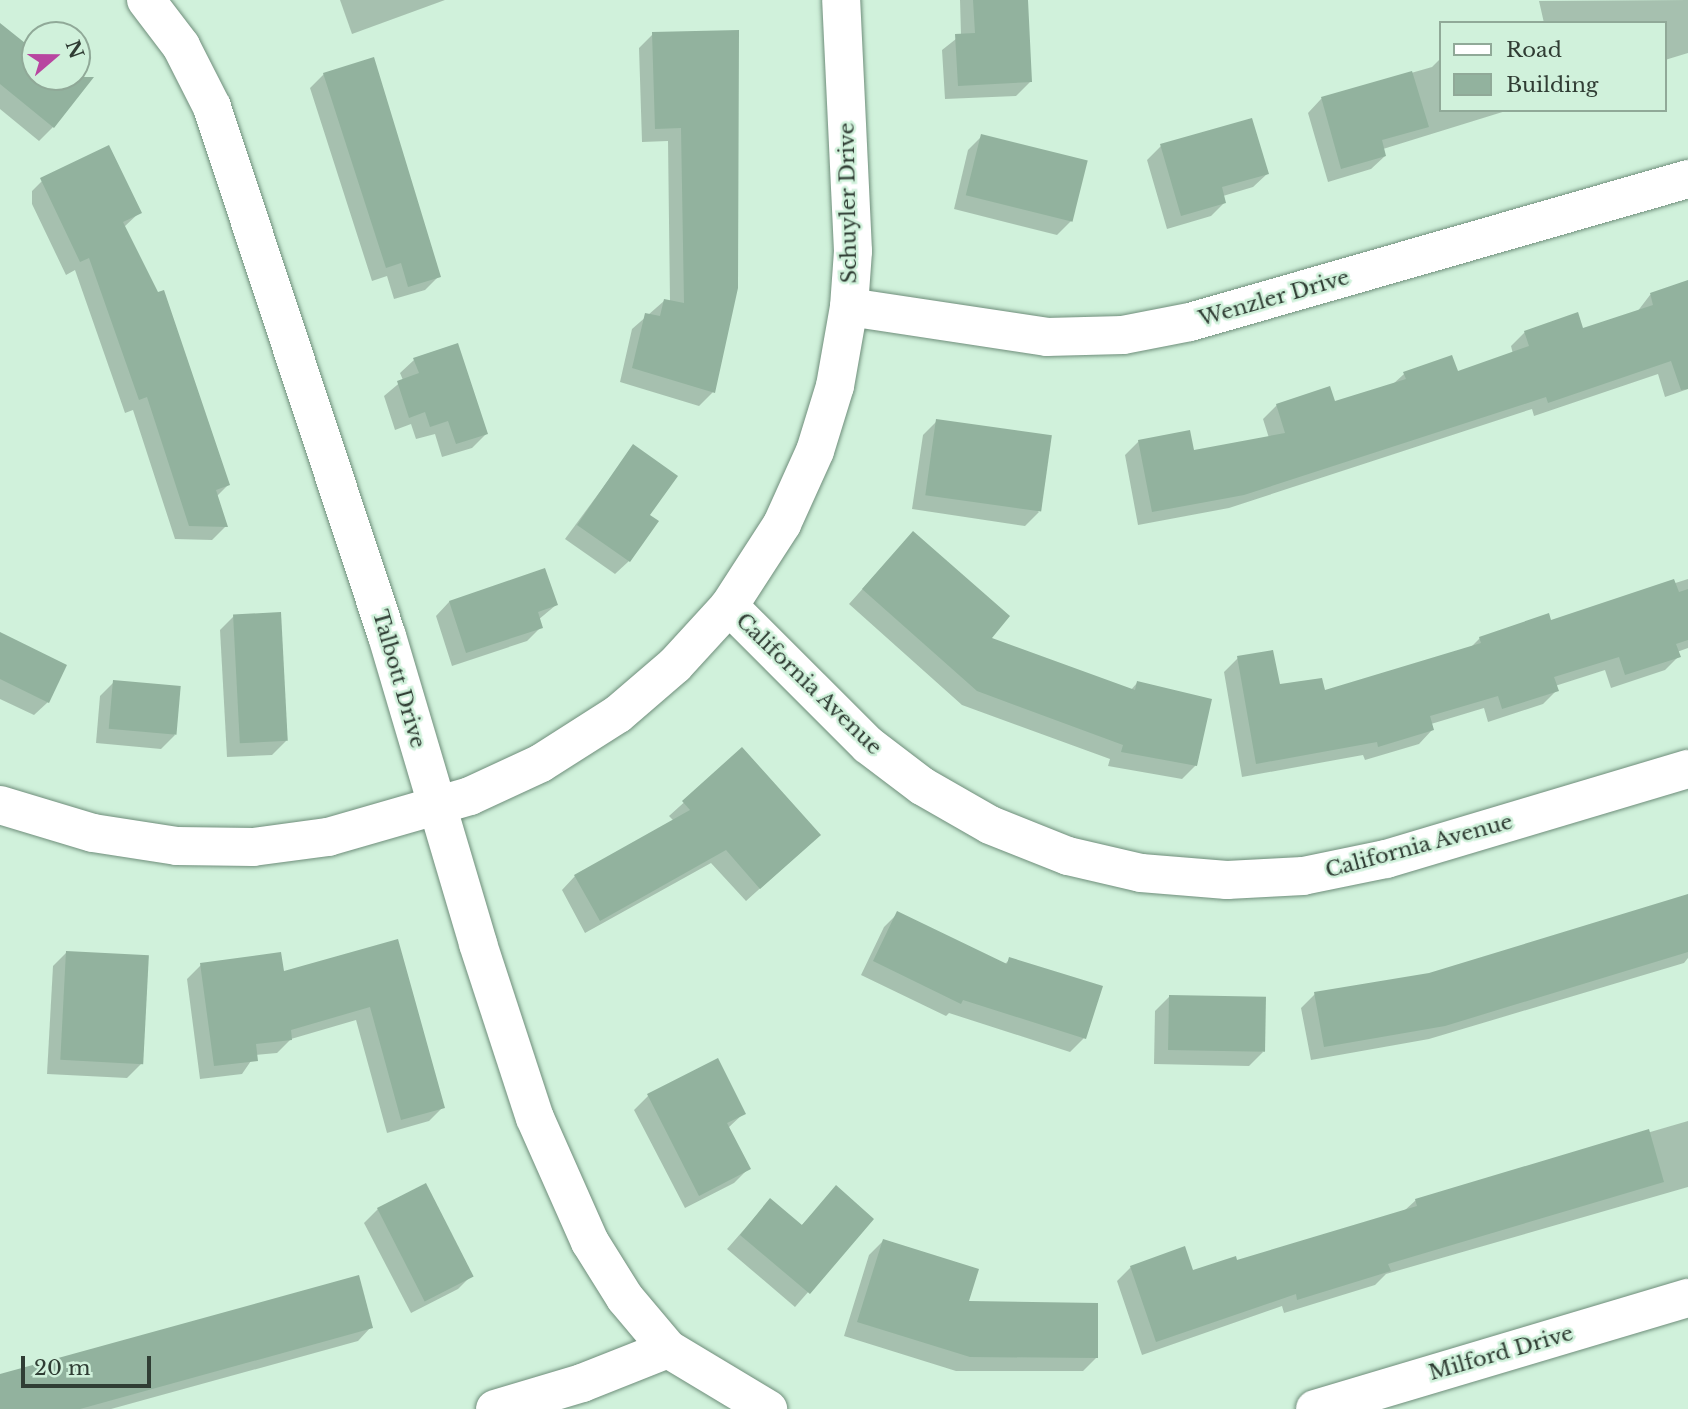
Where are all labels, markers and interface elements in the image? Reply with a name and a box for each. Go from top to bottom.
north arrow [21,21,91,91]
legend [1440,21,1667,112]
text: N [60,37,88,62]
text: Road [1506,37,1562,63]
text: Building [1506,72,1598,98]
street label: Schuyler Drive [834,122,862,284]
street label: Wenzler Drive [1195,264,1353,332]
street label: Talbott Drive [367,607,431,751]
street label: California Avenue [731,608,887,760]
street label: California Avenue [1322,809,1516,883]
street label: Milford Drive [1426,1320,1576,1386]
scale bar [24,1342,154,1386]
text: 20 m [34,1355,91,1381]

